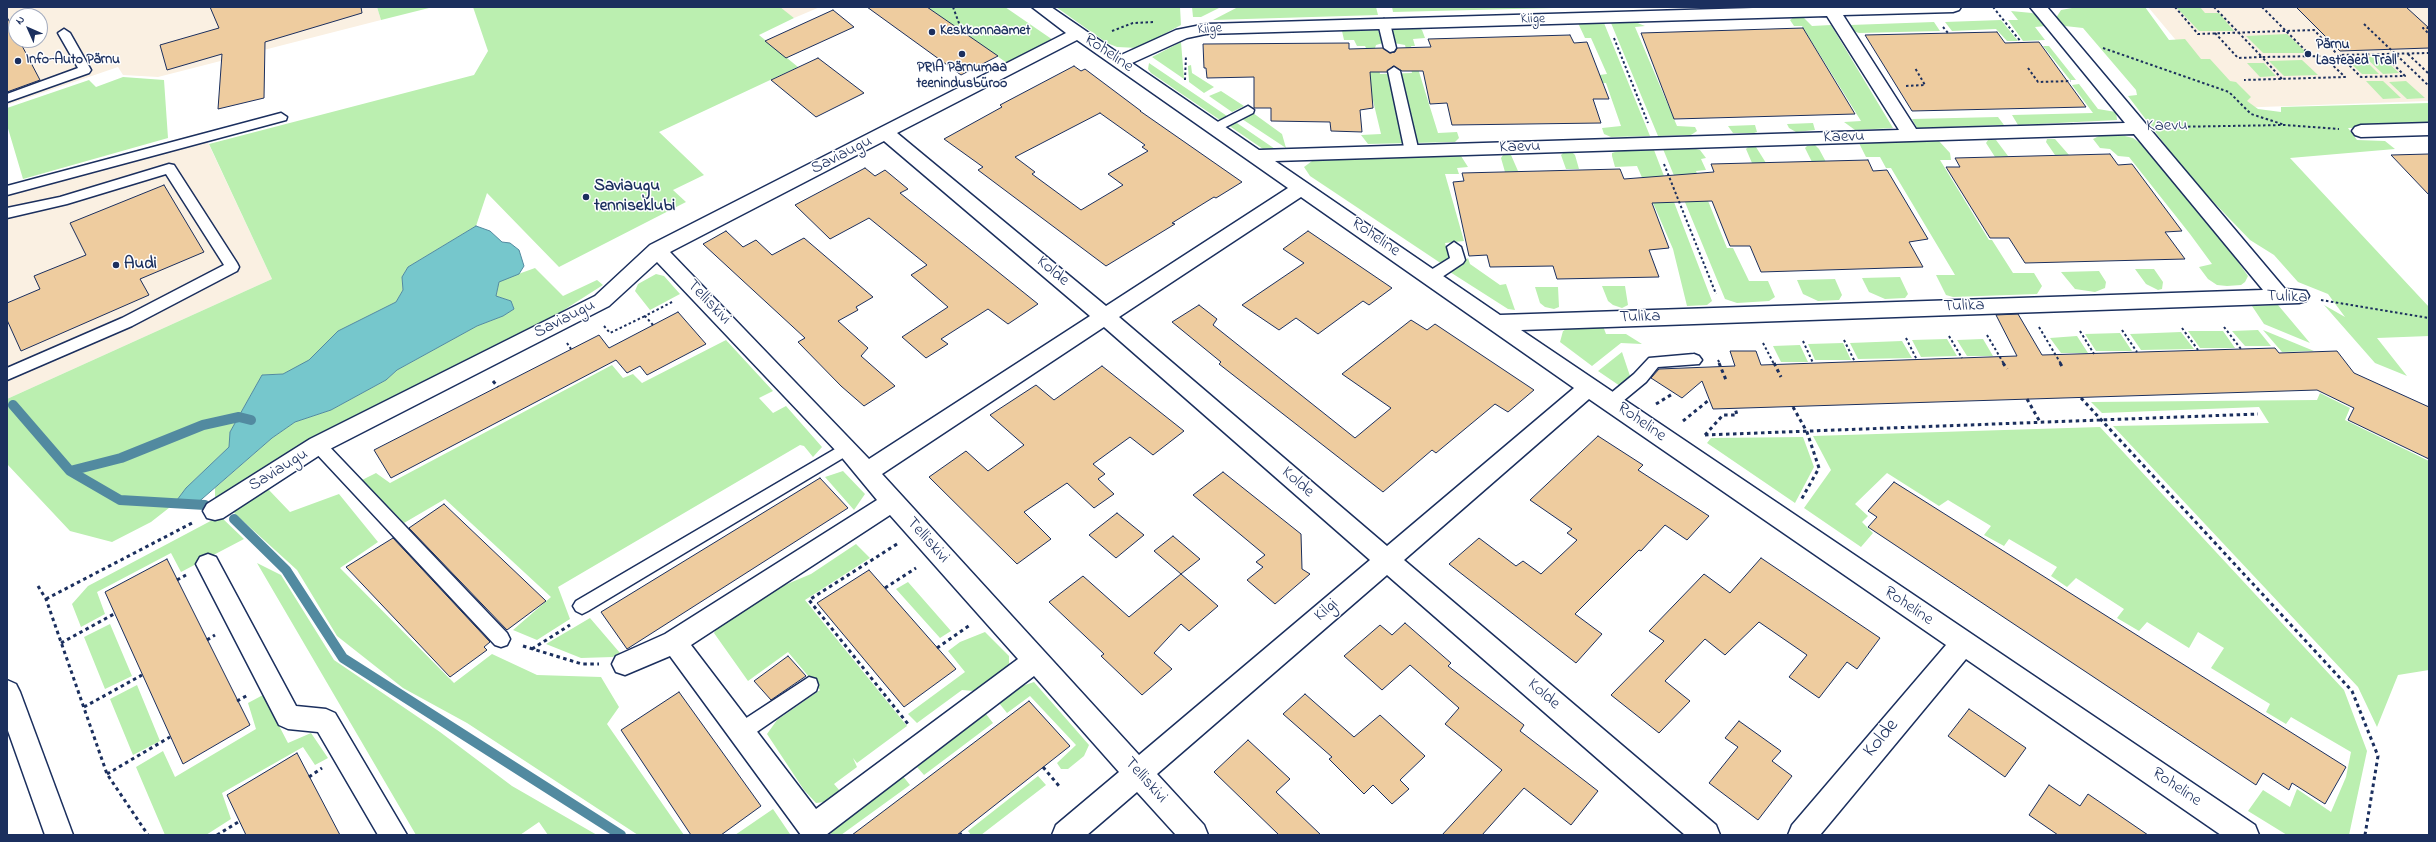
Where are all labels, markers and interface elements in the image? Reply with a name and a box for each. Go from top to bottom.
north arrow [8,8,48,48]
street label: Kiige [1521,11,1545,29]
text: N [12,12,29,29]
street label: Kiige [1197,21,1223,39]
place label: Keskkonnaamet [940,24,1030,40]
marker: Keskkonnaamet [927,27,937,37]
street label: Roheline [1079,30,1137,78]
place label: Pärnu Lasteaed Trall [2316,38,2397,70]
marker: PRIA Pärnumaa teenindusbüroo [957,49,967,59]
marker: Pärnu Lasteaed Trall [2303,49,2313,59]
place label: Info-Auto Pärnu [26,53,120,69]
marker: Info-Auto Pärnu [13,56,23,66]
place label: PRIA Pärnumaa teenindusbüroo [917,61,1007,94]
street label: Kaevu [2146,116,2188,138]
street label: Kaevu [1823,127,1865,149]
street label: Saviaugu [808,132,876,180]
street label: Kaevu [1499,137,1541,159]
place label: Saviaugu tenniseklubi [594,177,675,217]
marker: Saviaugu tenniseklubi [581,192,591,202]
street label: Roheline [1346,214,1404,262]
street label: Kolde [1031,252,1073,292]
place label: Audi [124,255,157,275]
marker: Audi [111,260,121,270]
street label: Telliskivi [682,276,734,330]
street label: Tulika [2266,287,2308,309]
street label: Saviaugu [531,296,599,344]
street label: Tulika [1943,296,1985,318]
street label: Tulika [1619,307,1661,329]
street label: Roheline [1612,399,1670,447]
street label: Saviaugu [246,445,312,497]
street label: Kolde [1276,463,1318,503]
street label: Telliskivi [901,514,953,568]
street label: Roheline [1879,583,1937,631]
street label: Kilgi [1311,595,1343,627]
street label: Kolde [1522,675,1564,715]
street label: Kolde [1859,715,1905,763]
street label: Telliskivi [1119,754,1171,808]
street label: Roheline [2147,764,2205,812]

